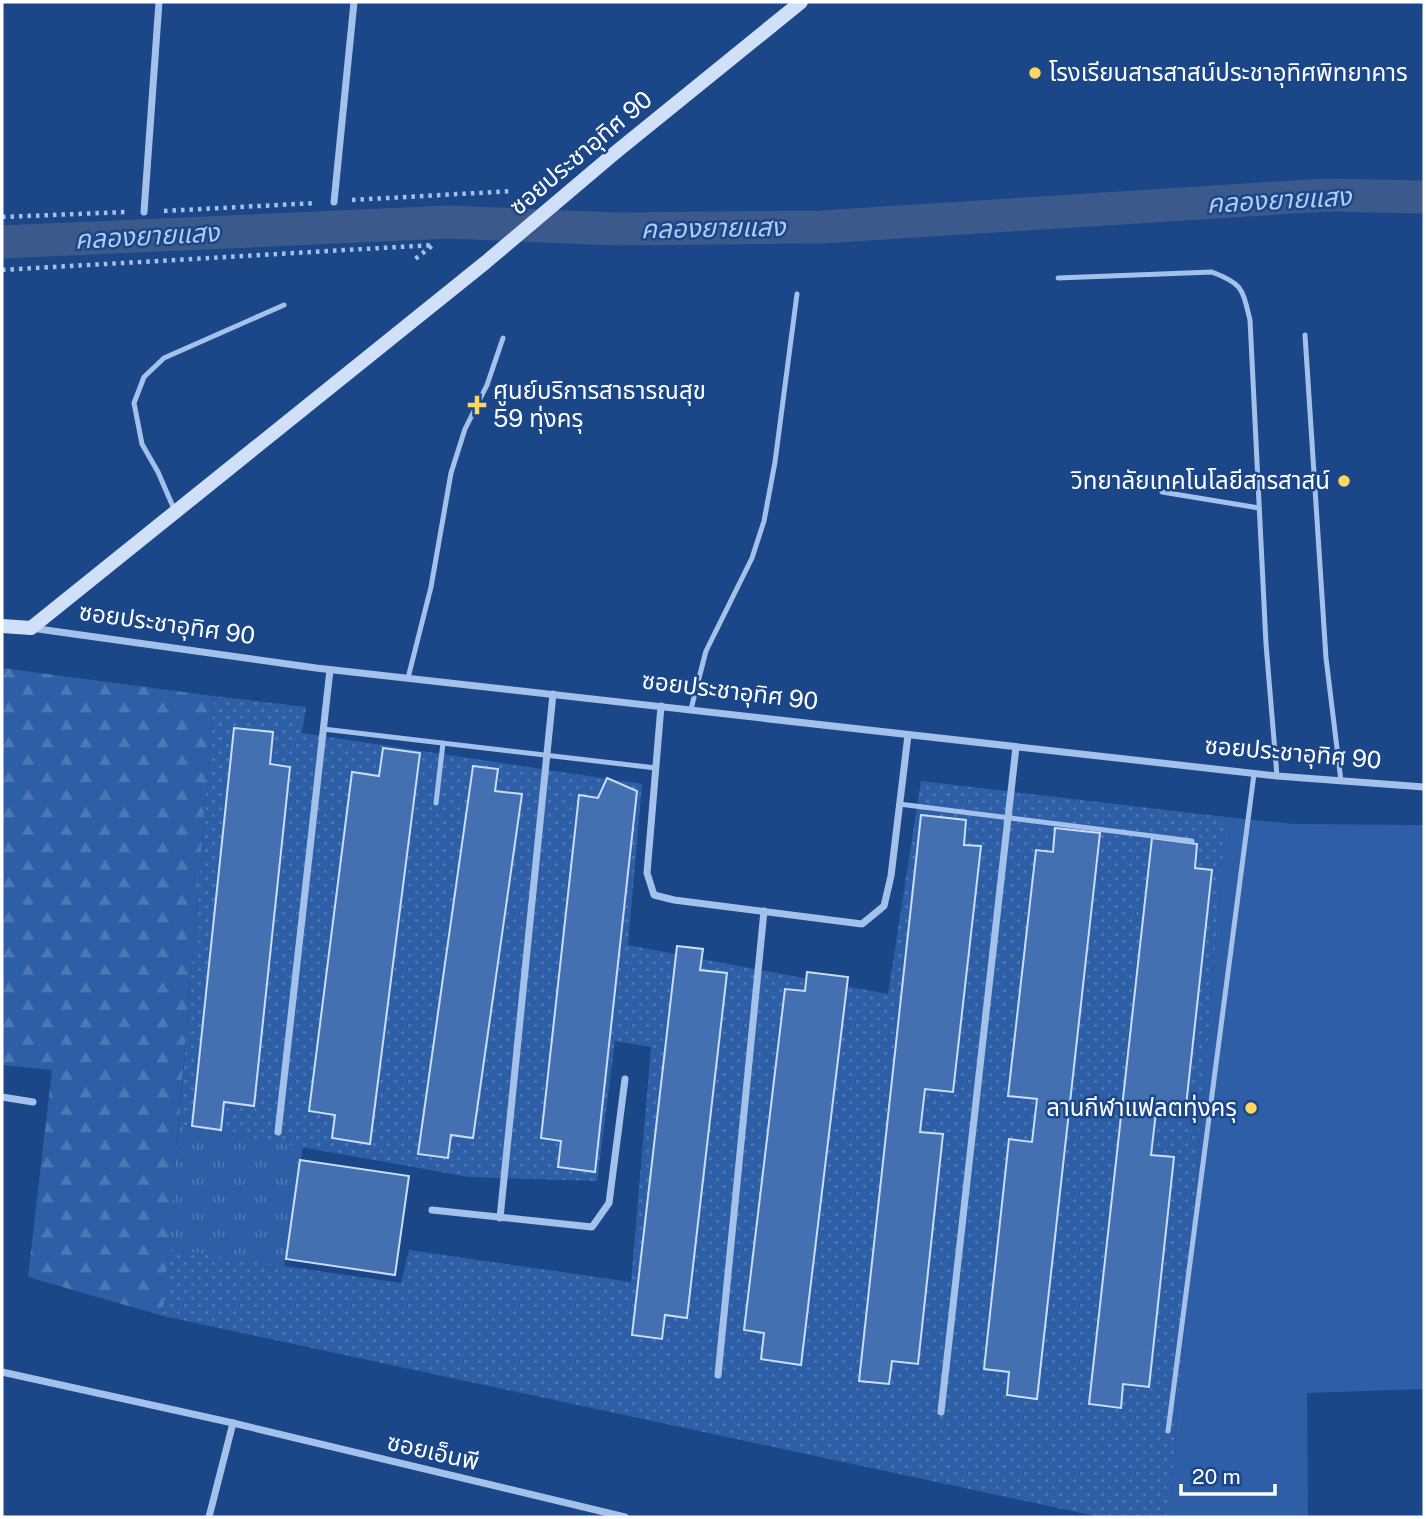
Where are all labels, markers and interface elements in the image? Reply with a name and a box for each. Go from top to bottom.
place label: โรงเรียนสารสาสน์ประชาอุทิศพิทยาคาร [1049,58,1408,88]
marker: โรงเรียนสารสาสน์ประชาอุทิศพิทยาคาร [1027,65,1043,81]
street label: ซอยประชาอุทิศ 90 [503,84,659,222]
water label: คลองยายแสง [1206,180,1353,219]
water label: คลองยายแสง [640,211,787,244]
water label: คลองยายแสง [74,216,221,255]
place label: ศูนย์บริการสาธารณสุข 59 ทุ่งครุ [493,376,706,434]
marker: ศูนย์บริการสาธารณสุข 59 ทุ่งครุ [467,395,487,415]
place label: วิทยาลัยเทคโนโลยีสารสาสน์ [1070,466,1330,494]
marker: วิทยาลัยเทคโนโลยีสารสาสน์ [1336,473,1352,489]
street label: ซอยประชาอุทิศ 90 [77,597,257,651]
street label: ซอยประชาอุทิศ 90 [640,665,820,717]
street label: ซอยประชาอุทิศ 90 [1203,730,1383,776]
place label: ลานกีฬาแฟลตทุ่งครุ [1046,1093,1237,1123]
marker: ลานกีฬาแฟลตทุ่งครุ [1243,1100,1259,1116]
street label: ซอยเอ็นพี [385,1427,482,1475]
scale bar [1181,1452,1276,1496]
text: 20 m [1192,1464,1241,1489]

